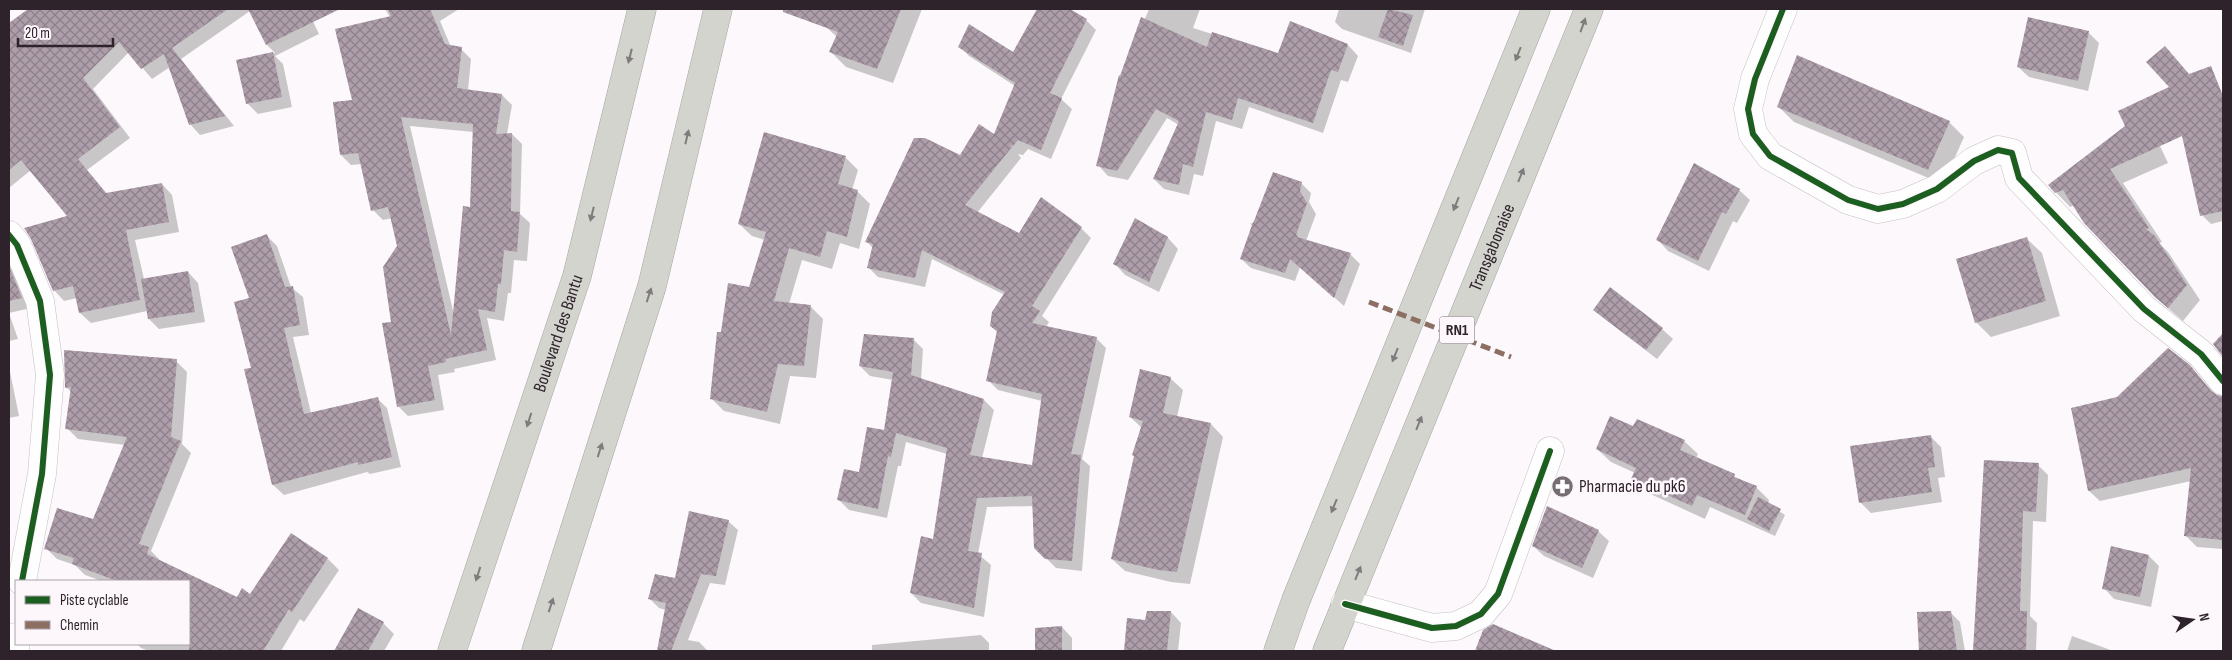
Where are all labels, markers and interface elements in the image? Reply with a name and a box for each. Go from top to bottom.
scale bar [18,15,112,47]
one-way arrow [1579,17,1587,32]
text: 20 m [25,24,50,43]
one-way arrow [1513,47,1521,61]
one-way arrow [626,49,634,64]
one-way arrow [683,130,691,145]
one-way arrow [1518,168,1525,183]
one-way arrow [1452,197,1460,212]
street label: Transgabonaise [1465,201,1519,294]
one-way arrow [588,207,596,222]
street label: Boulevard des Bantu [529,272,587,395]
one-way arrow [646,287,654,302]
road number: RN1 [1440,316,1474,344]
one-way arrow [1391,348,1399,363]
one-way arrow [525,412,532,427]
one-way arrow [1416,416,1424,430]
one-way arrow [596,442,604,457]
pharmacy icon: Pharmacie du pk6 [1551,474,1575,498]
place label: Pharmacie du pk6 [1579,476,1686,497]
one-way arrow [1330,498,1337,513]
one-way arrow [1354,566,1362,580]
one-way arrow [474,567,482,582]
legend [15,580,190,645]
text: Piste cyclable [60,591,129,610]
north arrow [2167,595,2217,645]
one-way arrow [548,597,555,612]
text: N [2195,612,2213,623]
text: Chemin [60,616,99,635]

